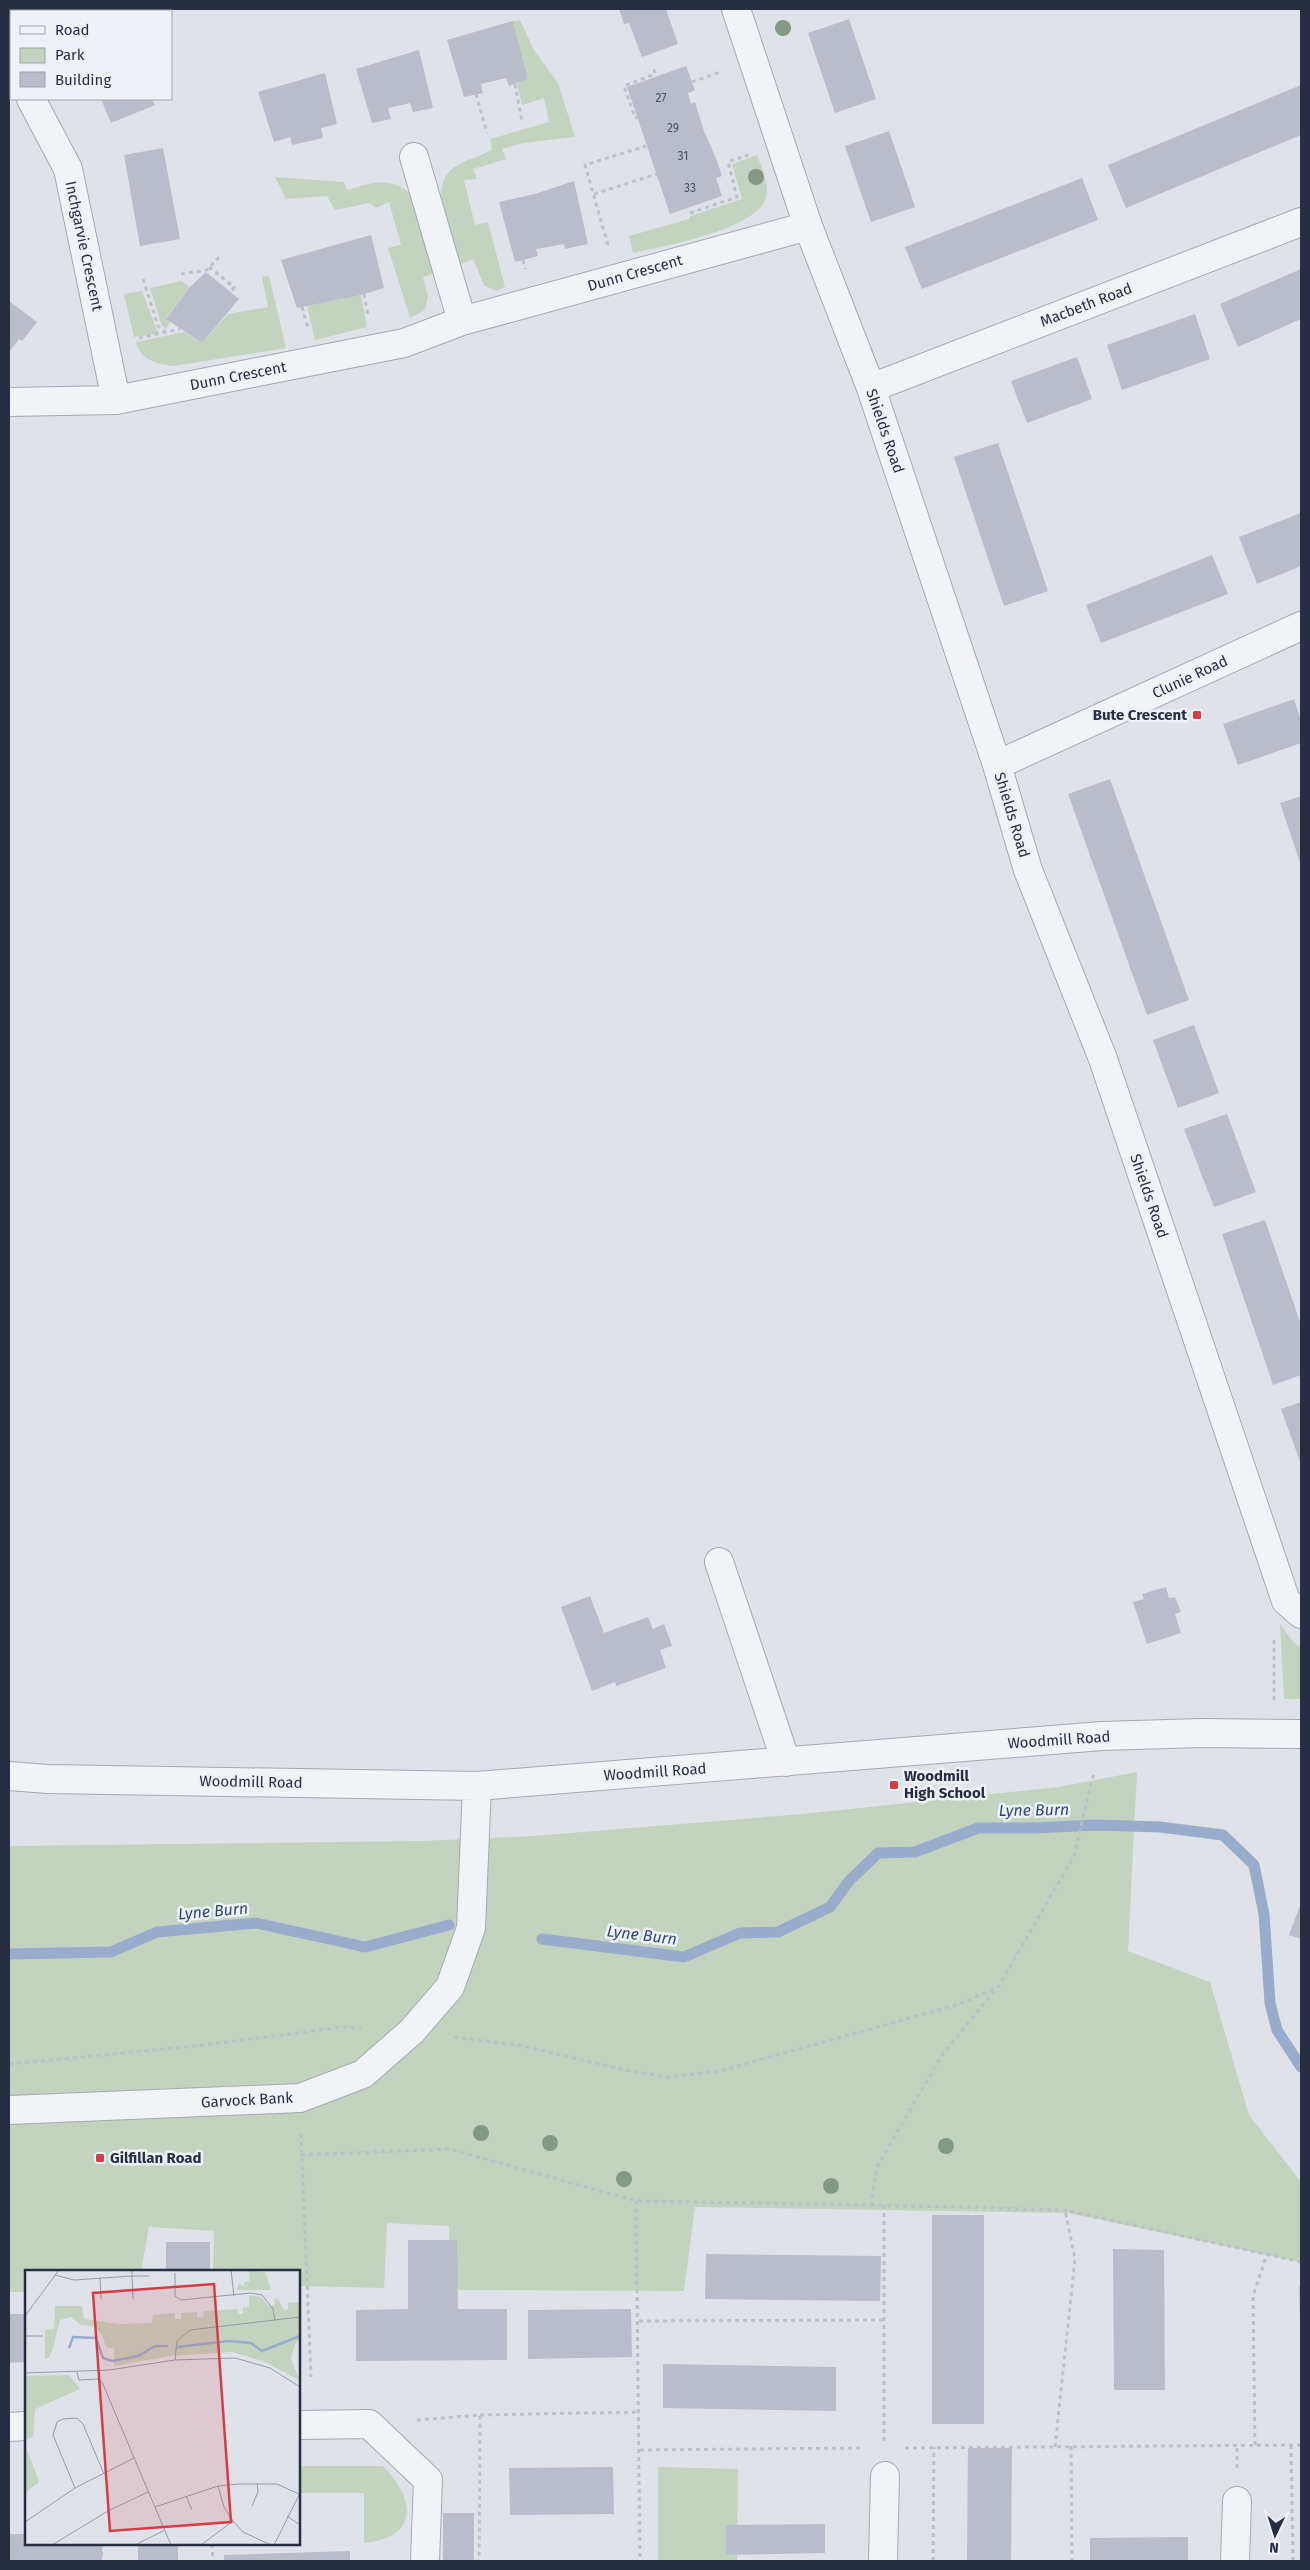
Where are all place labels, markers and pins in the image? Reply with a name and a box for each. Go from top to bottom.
place label: Bute Crescent [1093,706,1187,724]
marker: Bute Crescent [1191,709,1203,721]
place label: Woodmill High School [904,1767,986,1802]
marker: Woodmill High School [888,1779,900,1791]
place label: Gilfillan Road [110,2149,201,2167]
marker: Gilfillan Road [94,2152,106,2164]

